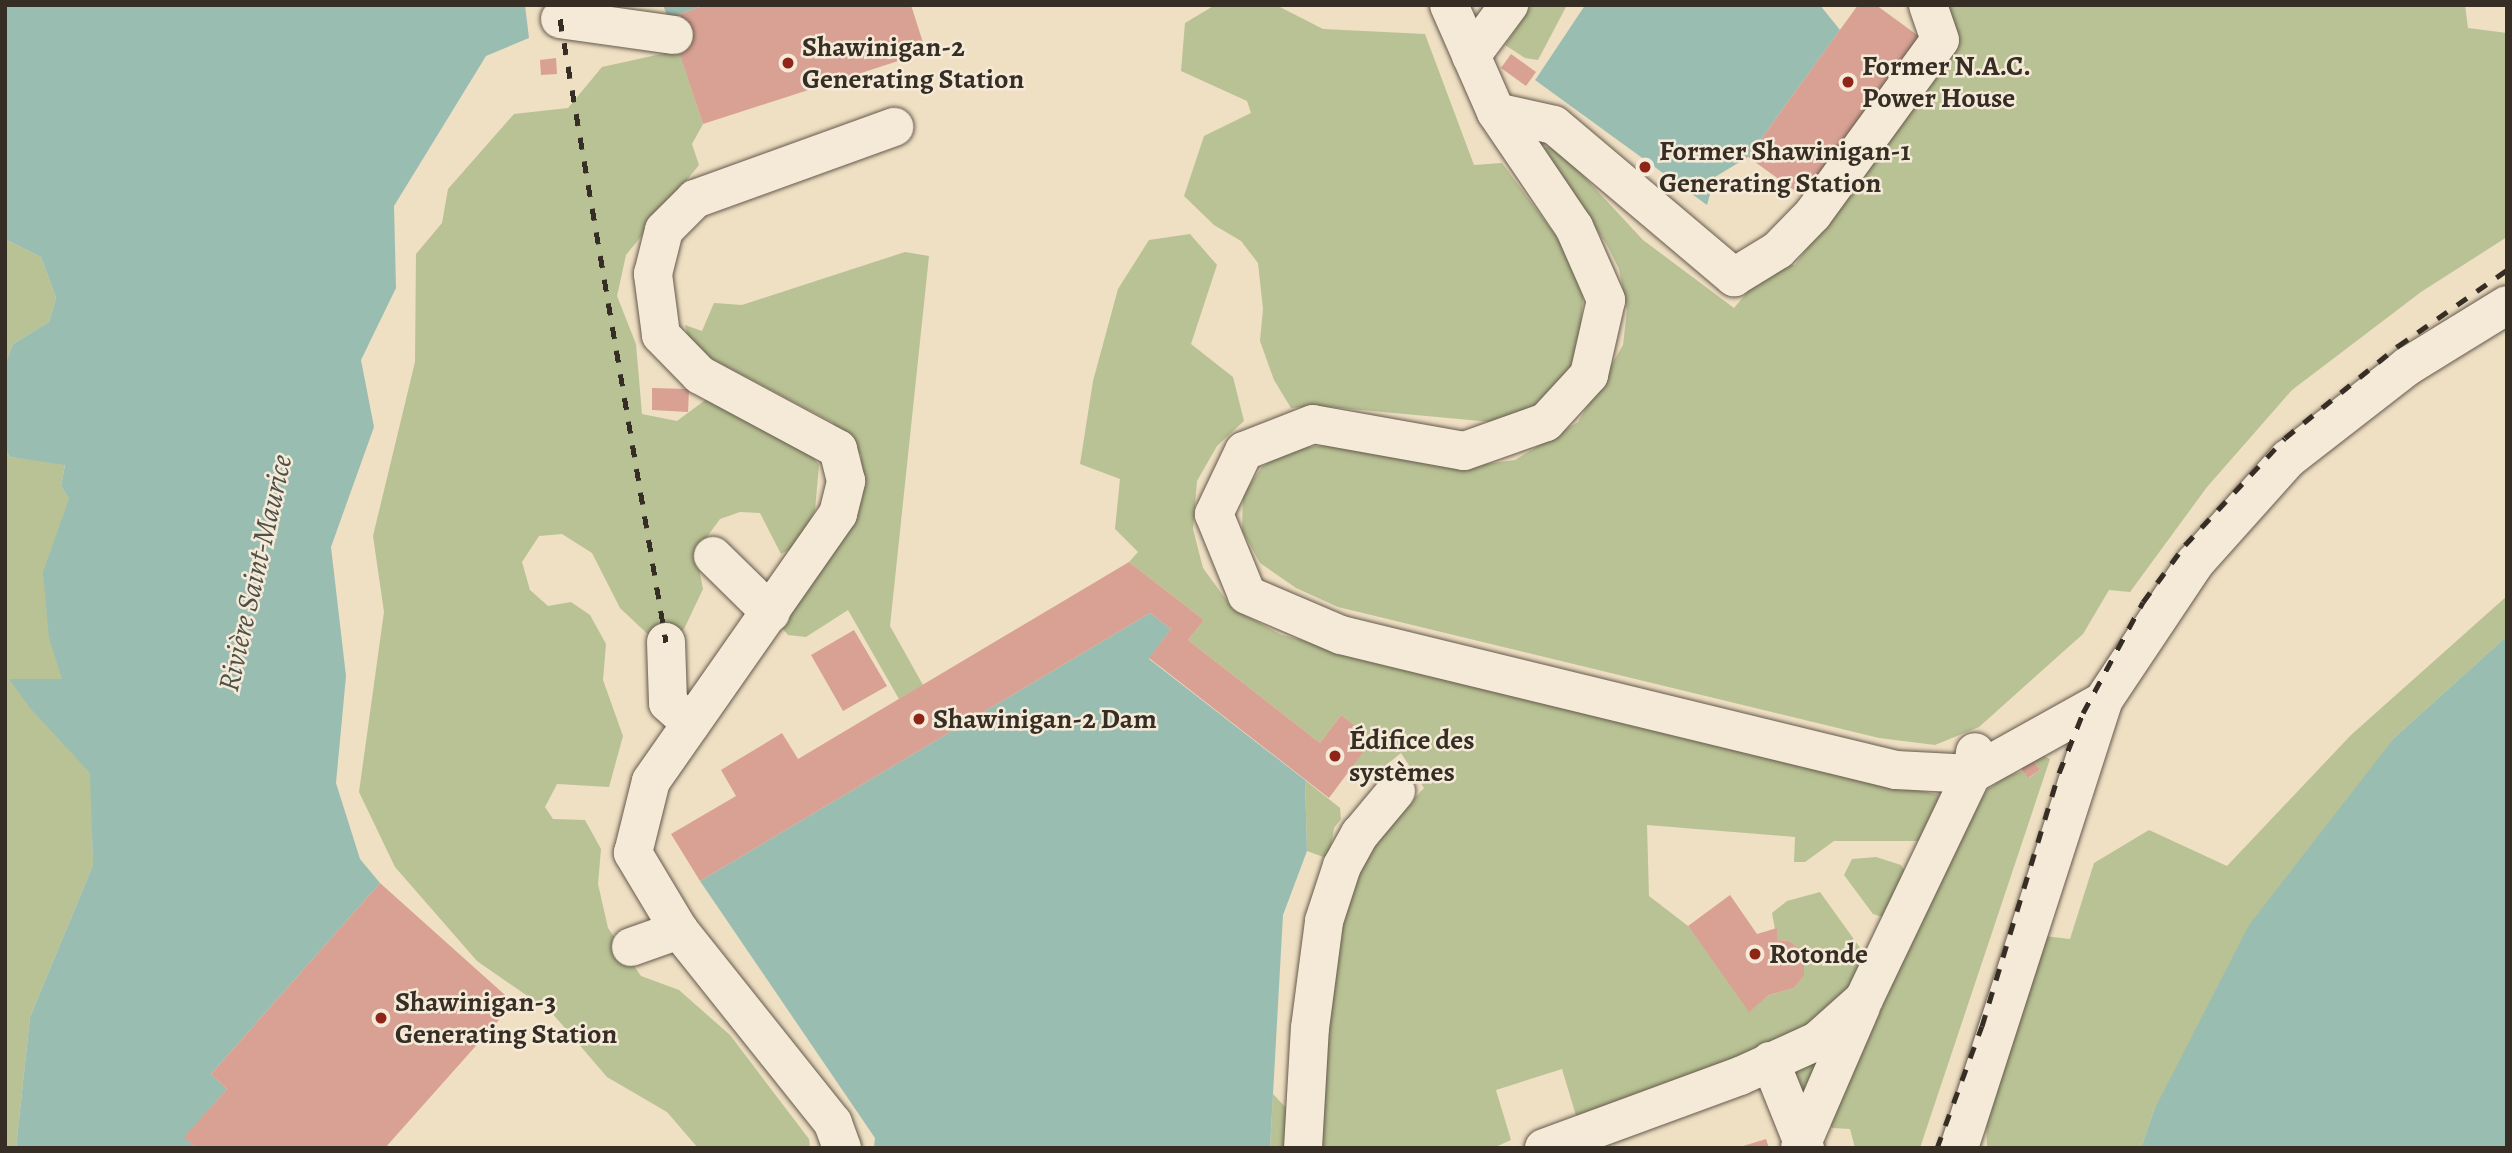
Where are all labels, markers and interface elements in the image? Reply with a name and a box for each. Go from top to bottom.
place label: Shawinigan-2 Generating Station [802,30,1024,96]
place label: Former N.A.C. Power House [1862,49,2031,115]
marker: Shawinigan-2 Generating Station [780,55,796,71]
marker: Former N.A.C. Power House [1840,74,1856,90]
place label: Former Shawinigan-1 Generating Station [1659,134,1910,200]
marker: Former Shawinigan-1 Generating Station [1637,159,1653,175]
water label: Rivière Saint-Maurice [210,451,300,695]
place label: Shawinigan-2 Dam [933,702,1157,736]
marker: Shawinigan-2 Dam [911,711,927,727]
place label: Édifice des systèmes [1349,723,1475,789]
marker: Édifice des systèmes [1327,748,1343,764]
place label: Rotonde [1769,937,1868,971]
marker: Rotonde [1747,946,1763,962]
place label: Shawinigan-3 Generating Station [395,985,617,1051]
marker: Shawinigan-3 Generating Station [373,1010,389,1026]

